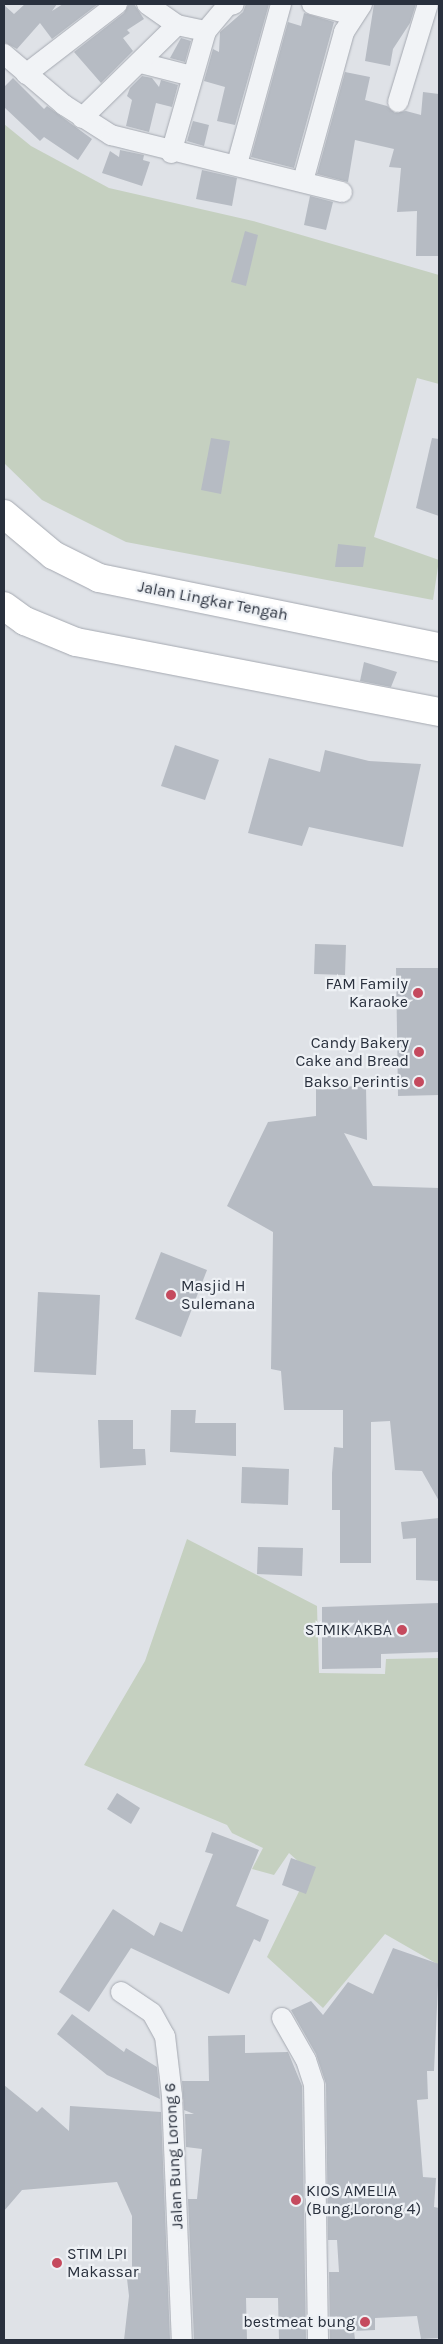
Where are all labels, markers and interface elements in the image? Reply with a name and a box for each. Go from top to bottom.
street label: Jalan Lingkar Tengah [136,577,290,625]
place label: FAM Family Karaoke [326,974,408,1012]
marker: FAM Family Karaoke [412,987,424,999]
place label: Candy Bakery Cake and Bread [295,1033,409,1071]
marker: Candy Bakery Cake and Bread [413,1046,425,1058]
place label: Bakso Perintis [304,1072,409,1092]
marker: Bakso Perintis [413,1076,425,1088]
place label: Masjid H Sulemana [181,1276,255,1314]
marker: Masjid H Sulemana [165,1289,177,1301]
place label: STMIK AKBA [305,1620,392,1640]
marker: STMIK AKBA [396,1624,408,1636]
street label: Jalan Bung Lorong 6 [161,2082,187,2230]
place label: KIOS AMELIA (Bung,Lorong 4) [306,2181,421,2219]
marker: KIOS AMELIA (Bung,Lorong 4) [290,2194,302,2206]
place label: STIM LPI Makassar [67,2244,139,2282]
marker: STIM LPI Makassar [51,2257,63,2269]
place label: bestmeat bung [243,2312,355,2332]
marker: bestmeat bung [359,2316,371,2328]

